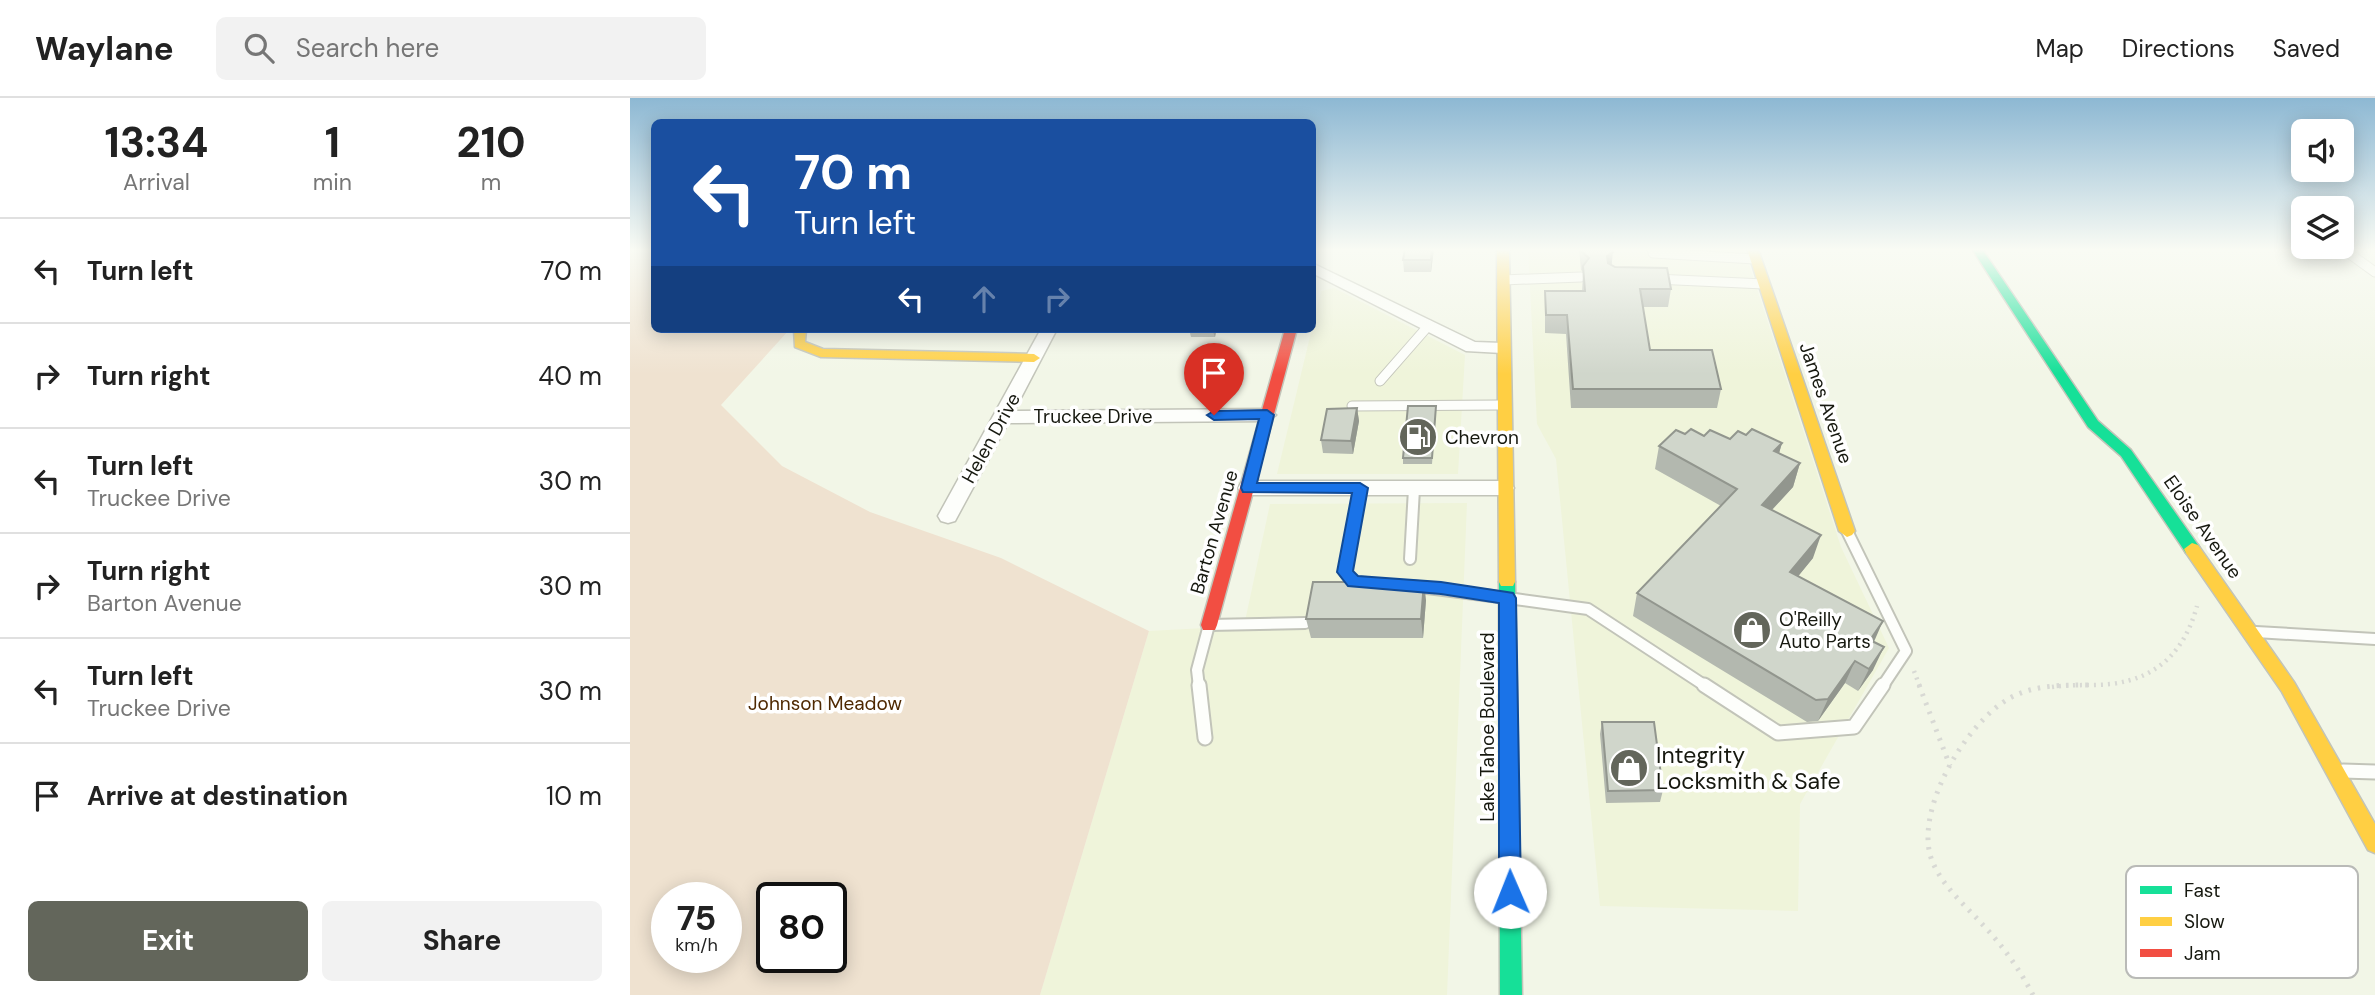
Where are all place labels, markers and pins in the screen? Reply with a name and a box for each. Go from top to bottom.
pin [1184,343,1244,415]
fuel station icon: Chevron [1397,416,1439,458]
place label: Chevron [1445,425,1519,450]
place label: O'Reilly Auto Parts [1779,607,1871,654]
shop icon: O'Reilly Auto Parts [1731,609,1773,651]
place label: Integrity Locksmith & Safe [1656,740,1841,796]
shop icon: Integrity Locksmith & Safe [1608,747,1650,789]

